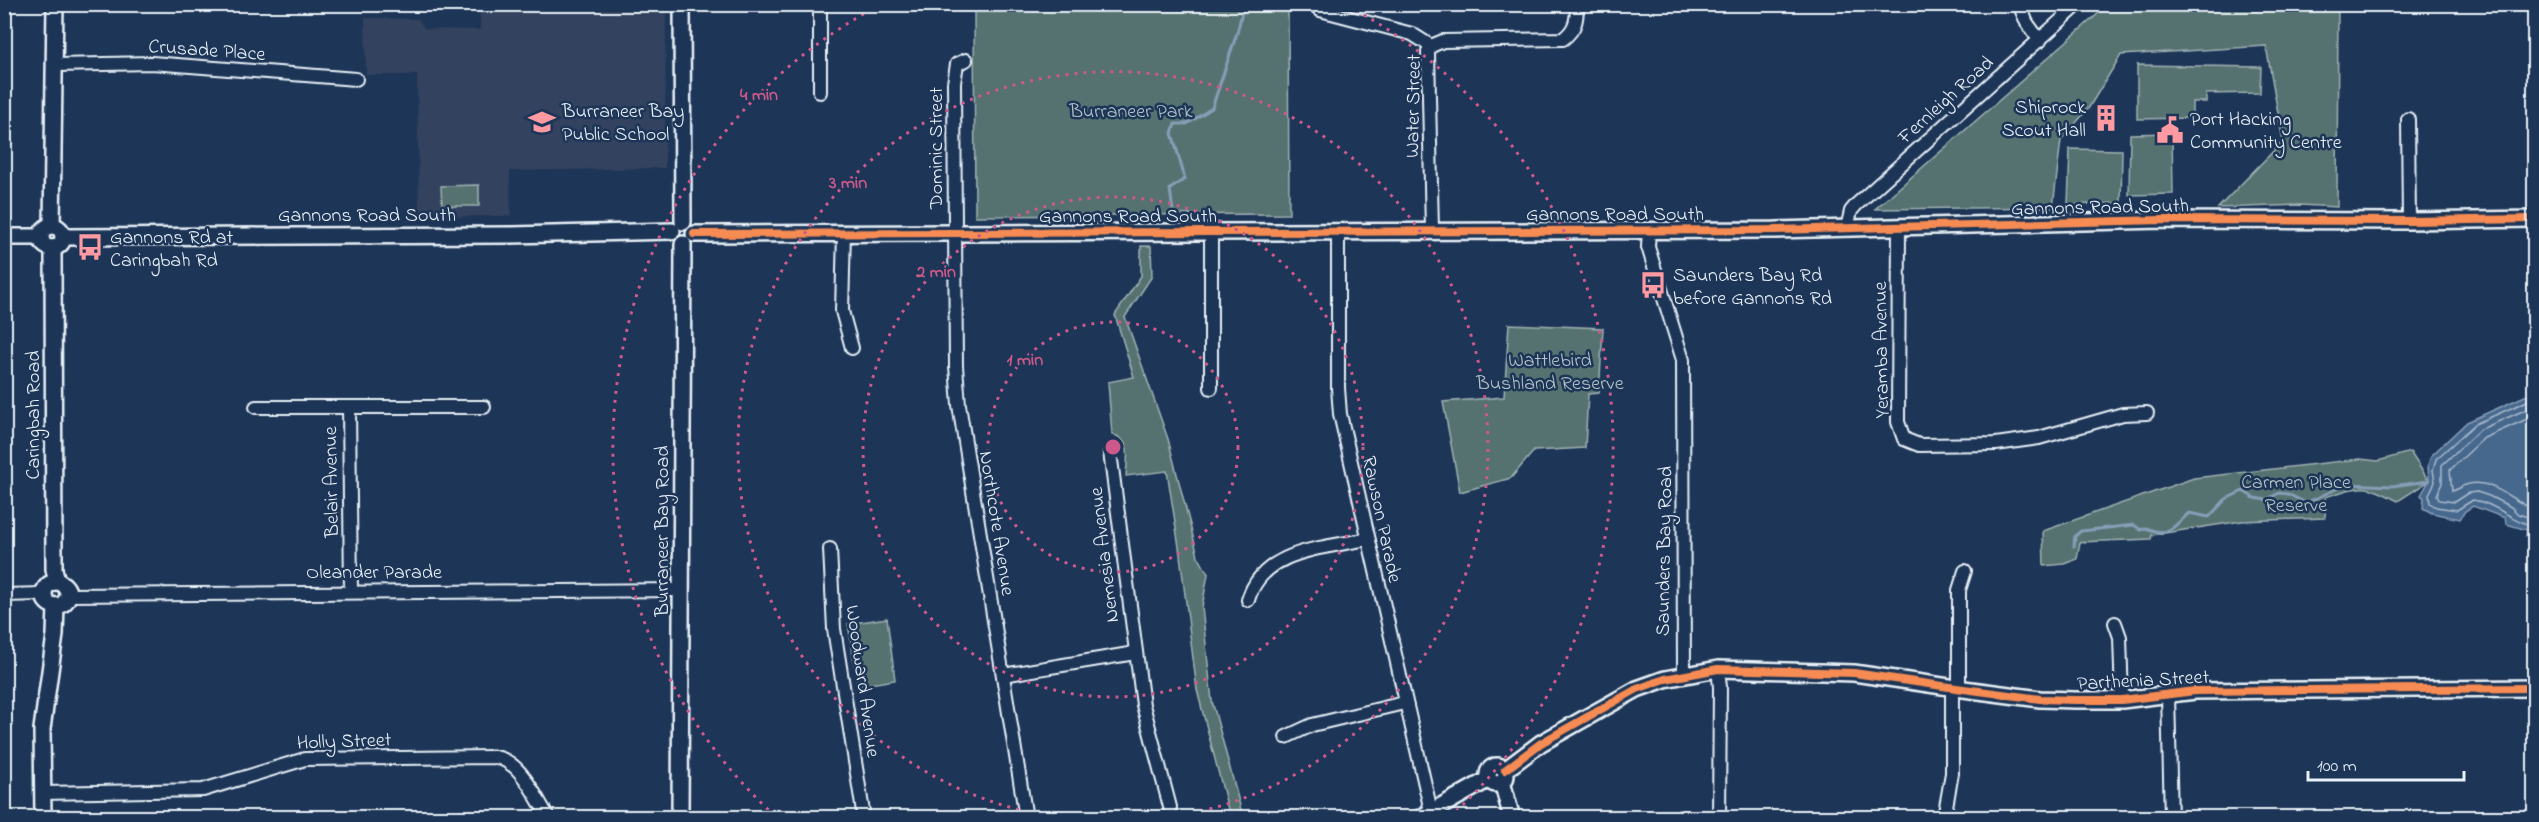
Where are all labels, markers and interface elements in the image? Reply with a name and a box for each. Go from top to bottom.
street label: Crusade Place [147,33,266,70]
street label: Fernleigh Road [1892,50,2002,153]
street label: Water Street [1399,54,1430,158]
text: 4 min [740,83,778,109]
street label: Dominic Street [923,87,952,210]
place label: Shiprock Scout Hall [2002,94,2086,146]
place label: Burraneer Bay Public School [561,98,684,150]
park label: Burraneer Park [1068,98,1193,127]
building icon: Shiprock Scout Hall [2091,103,2121,133]
place label: Port Hacking Community Centre [2190,106,2342,158]
school or university icon: Burraneer Bay Public School [527,107,557,137]
public building icon: Port Hacking Community Centre [2155,115,2185,145]
text: 3 min [828,171,867,197]
street label: Gannons Road South [2011,192,2189,225]
street label: Gannons Road South [1526,201,1704,230]
street label: Gannons Road South [278,202,456,231]
street label: Gannons Road South [1039,203,1217,232]
place label: Gannons Rd at Caringbah Rd [110,224,234,277]
bus stop icon: Gannons Rd at Caringbah Rd [75,232,105,262]
text: 2 min [915,260,956,286]
place label: Saunders Bay Rd before Gannons Rd [1673,262,1832,314]
bus stop icon: Saunders Bay Rd before Gannons Rd [1638,270,1668,300]
street label: Yeramba Avenue [1867,281,1898,419]
park label: Wattlebird Bushland Reserve [1475,347,1624,399]
text: 1 min [1007,348,1043,374]
street label: Caringbah Road [20,351,50,480]
street label: Belair Avenue [317,426,348,539]
centre of rings [1103,437,1123,457]
street label: Burraneer Bay Road [649,446,678,617]
street label: Northcote Avenue [970,449,1021,598]
street label: Rawson Parade [1353,454,1408,586]
street label: Saunders Bay Road [1650,466,1681,636]
park label: Carmen Place Reserve [2241,469,2351,521]
street label: Nemesia Avenue [1083,485,1128,624]
street label: Oleander Parade [306,559,442,588]
street label: Woodward Avenue [836,603,887,760]
street label: Parthenia Street [2076,664,2210,699]
street label: Holly Street [296,726,392,759]
scale bar [2308,744,2464,782]
text: 100 m [2317,754,2357,780]

